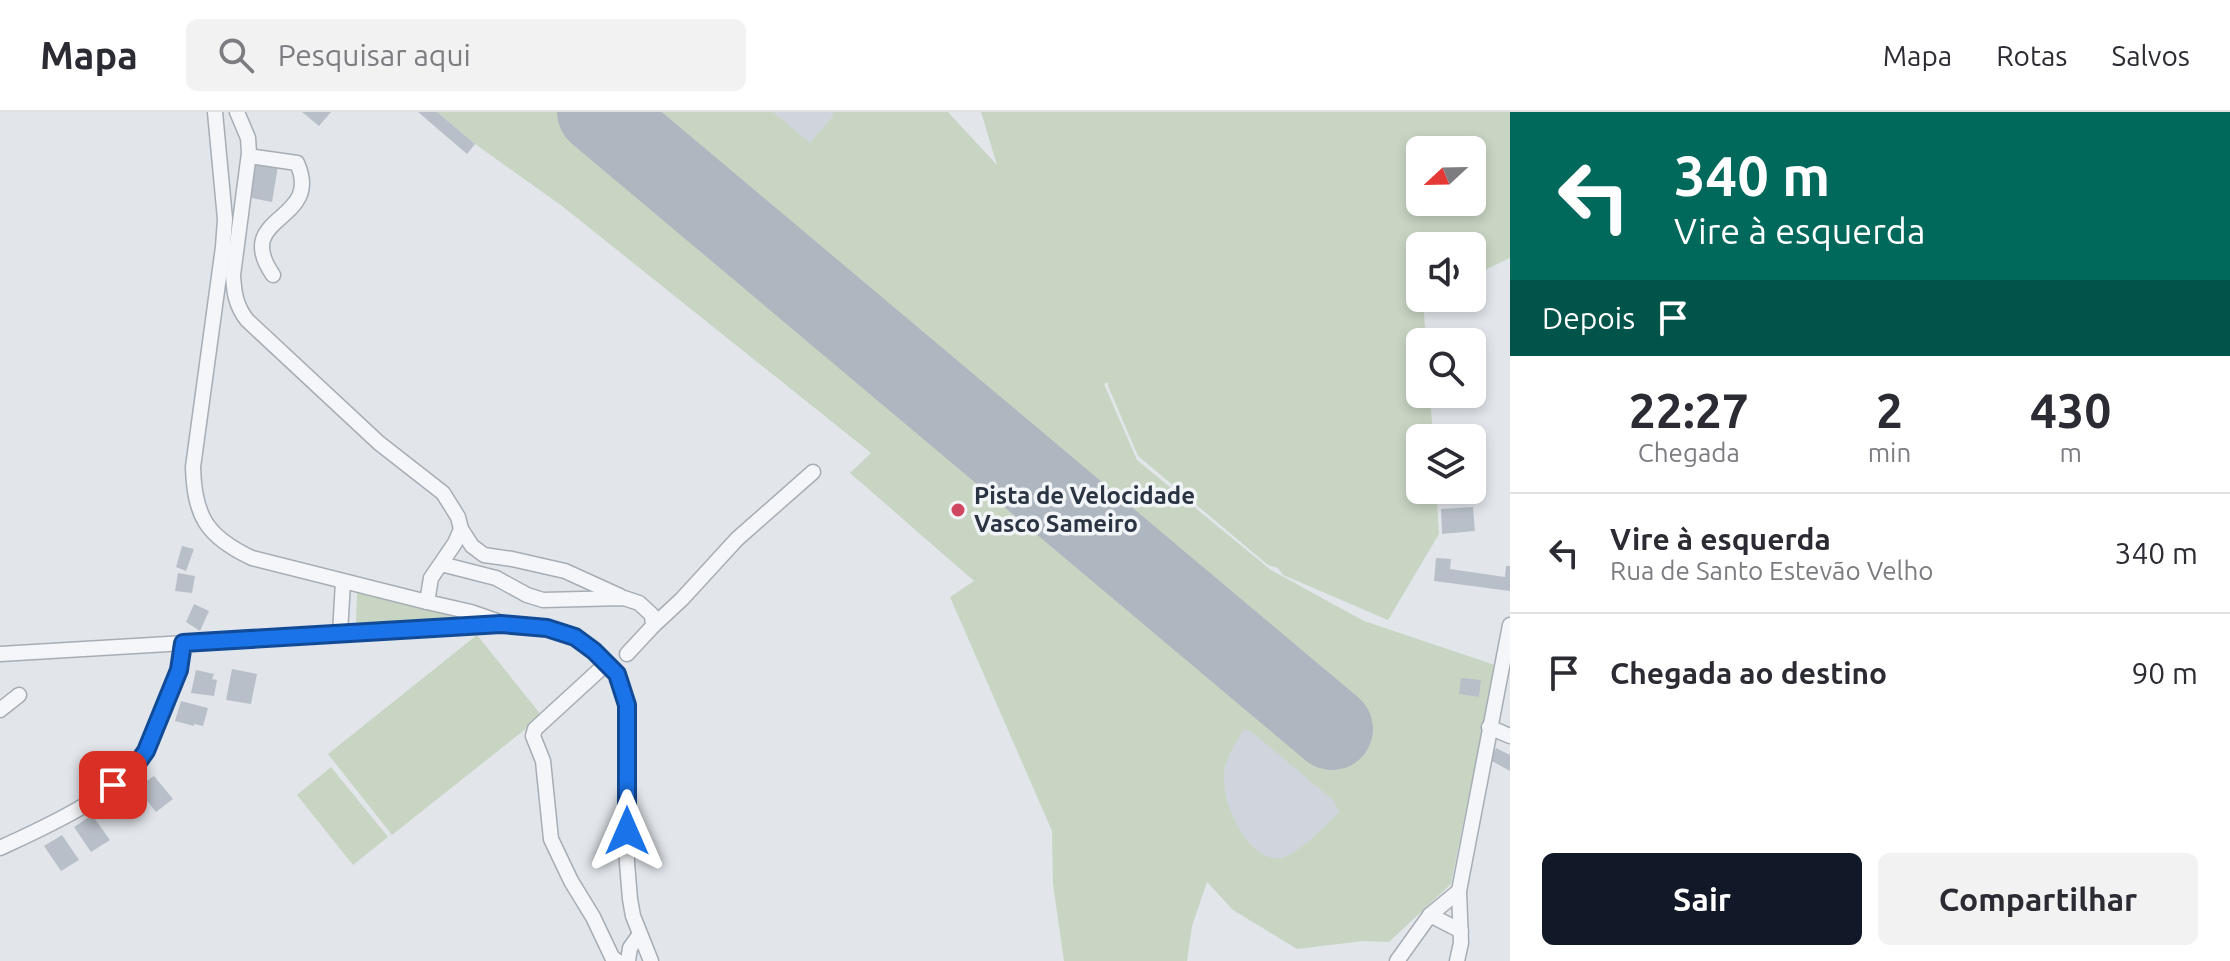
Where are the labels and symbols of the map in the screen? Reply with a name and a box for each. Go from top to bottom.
north arrow [1406,136,1486,216]
place label: Pista de Velocidade Vasco Sameiro [974,482,1195,537]
marker: Pista de Velocidade Vasco Sameiro [949,501,967,519]
pin [79,751,147,819]
position arrow [585,789,669,873]

